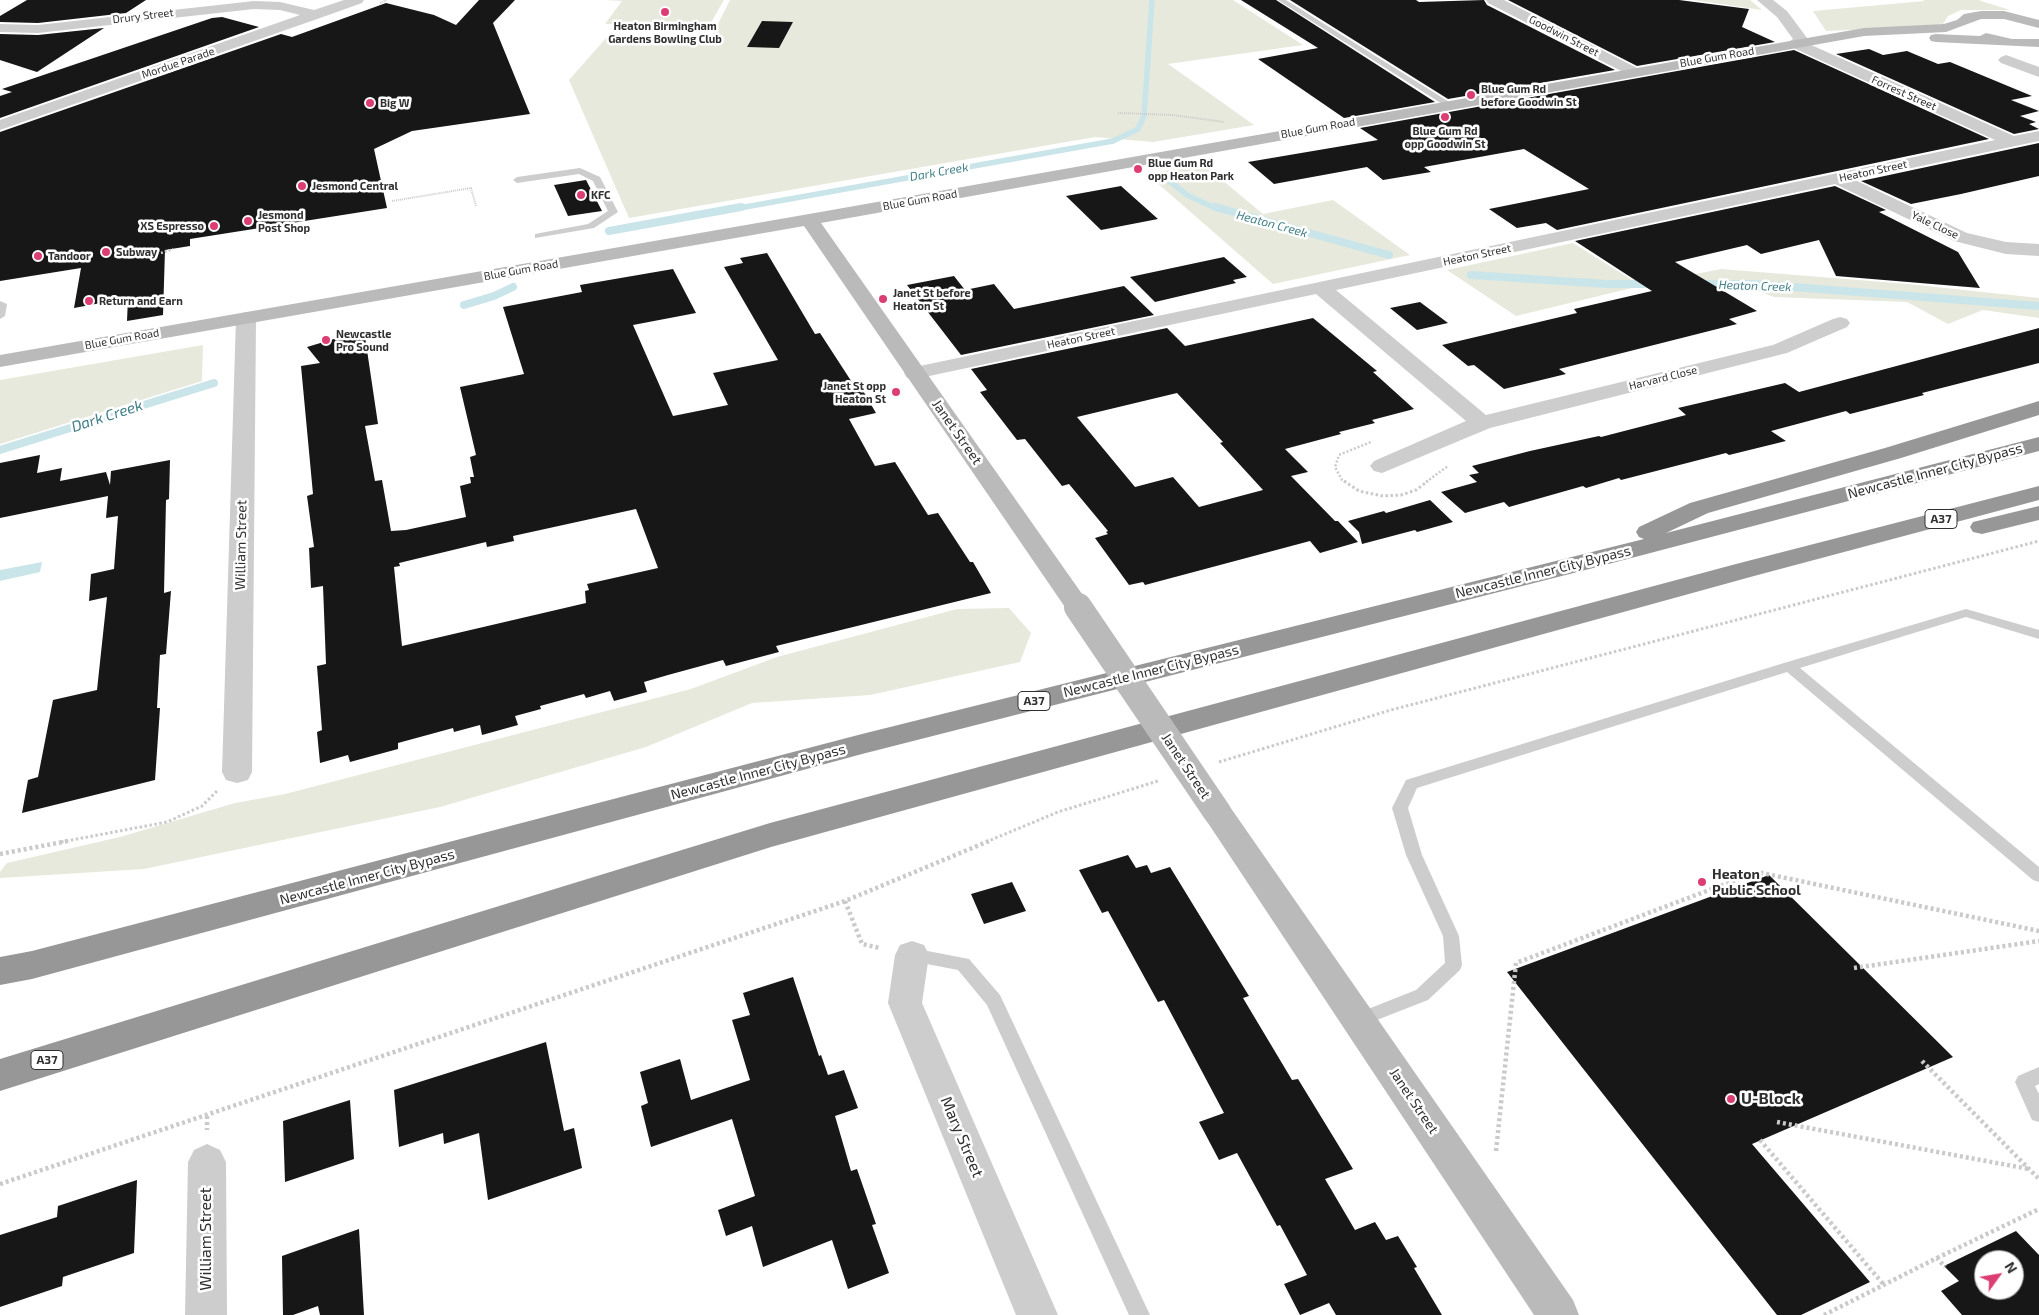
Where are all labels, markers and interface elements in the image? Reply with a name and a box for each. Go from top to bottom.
street label: Drury Street [112,6,174,26]
marker: Heaton Birmingham Gardens Bowling Club [659,6,671,18]
street label: Goodwin Street [1527,13,1601,59]
place label: Heaton Birmingham Gardens Bowling Club [608,19,722,45]
street label: Mordue Parade [140,44,216,82]
street label: Blue Gum Road [1679,44,1755,70]
street label: Forrest Street [1870,73,1938,113]
place label: Blue Gum Rd before Goodwin St [1481,82,1577,108]
marker: Blue Gum Rd before Goodwin St [1465,89,1477,101]
place label: Big W [380,96,410,110]
marker: Big W [364,97,376,109]
marker: Blue Gum Rd opp Goodwin St [1439,111,1451,123]
street label: Blue Gum Road [1280,115,1356,141]
place label: Blue Gum Rd opp Goodwin St [1404,124,1486,150]
place label: Blue Gum Rd opp Heaton Park [1148,156,1234,182]
street label: Heaton Street [1838,157,1908,185]
water label: Dark Creek [909,160,969,184]
marker: Blue Gum Rd opp Heaton Park [1132,163,1144,175]
place label: Jesmond Central [312,179,398,193]
marker: Jesmond Central [296,180,308,192]
street label: Blue Gum Road [882,187,958,213]
place label: KFC [591,188,611,202]
marker: KFC [575,189,587,201]
place label: Jesmond Post Shop [258,208,310,234]
water label: Heaton Creek [1235,208,1309,240]
street label: Yale Close [1909,208,1961,242]
marker: Jesmond Post Shop [242,215,254,227]
place label: XS Espresso [140,219,204,233]
marker: XS Espresso [208,220,220,232]
street label: Heaton Street [1442,241,1512,269]
place label: Subway [116,245,157,259]
marker: Subway [100,246,112,258]
place label: Tandoor [48,249,91,263]
marker: Tandoor [32,250,44,262]
street label: Blue Gum Road [483,257,559,283]
water label: Heaton Creek [1718,278,1792,294]
place label: Janet St before Heaton St [893,286,971,312]
marker: Janet St before Heaton St [877,293,889,305]
place label: Return and Earn [99,294,183,308]
marker: Return and Earn [83,295,95,307]
street label: Heaton Street [1046,324,1116,352]
street label: Blue Gum Road [84,326,160,352]
place label: Newcastle Pro Sound [336,327,391,353]
marker: Newcastle Pro Sound [320,334,332,346]
street label: Harvard Close [1627,363,1699,393]
place label: Janet St opp Heaton St [823,379,886,405]
marker: Janet St opp Heaton St [890,386,902,398]
water label: Dark Creek [69,396,145,436]
street label: Janet Street [928,396,986,468]
street label: Newcastle Inner City Bypass [1846,440,2024,502]
street label: William Street [232,500,250,590]
road number: A37 [1925,509,1957,528]
street label: Newcastle Inner City Bypass [1454,542,1632,602]
street label: Newcastle Inner City Bypass [1062,641,1240,701]
road number: A37 [1018,691,1050,710]
street label: Janet Street [1158,730,1214,802]
street label: Newcastle Inner City Bypass [669,741,847,803]
street label: Newcastle Inner City Bypass [278,846,456,908]
place label: Heaton Public School [1712,866,1801,899]
marker: Heaton Public School [1696,876,1708,888]
road number: A37 [31,1050,63,1070]
street label: Janet Street [1386,1065,1442,1137]
place label: U-Block [1741,1089,1801,1109]
marker: U-Block [1725,1093,1737,1105]
street label: Mary Street [936,1094,988,1180]
street label: William Street [196,1187,216,1291]
north arrow [1974,1250,2024,1300]
text: N [2001,1259,2021,1276]

